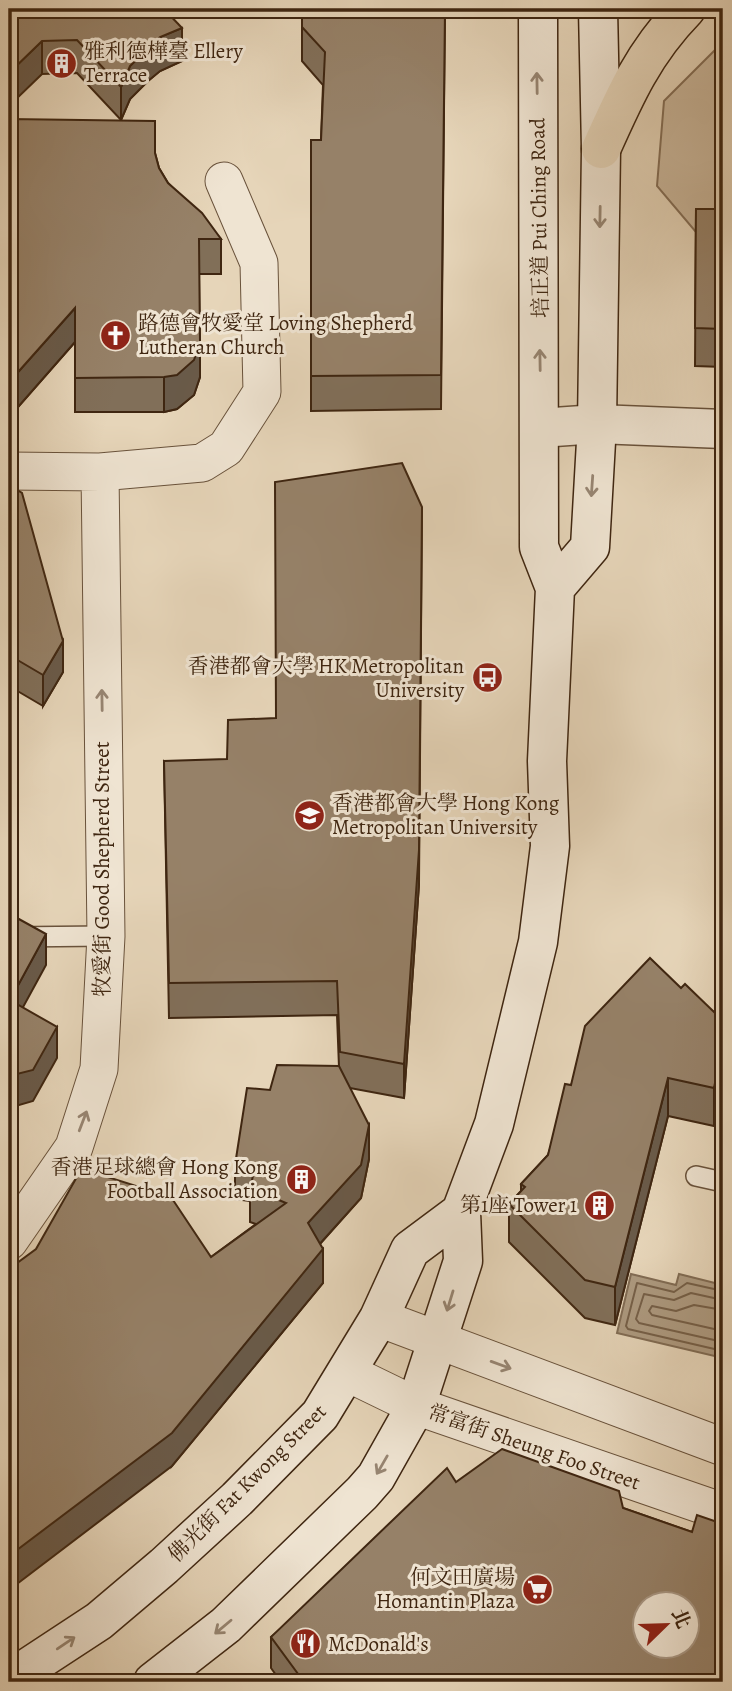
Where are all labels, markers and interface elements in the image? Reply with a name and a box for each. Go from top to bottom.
place label: 雅利德樺臺 Ellery Terrace [84,37,244,89]
building icon: 雅利德樺臺 Ellery Terrace [44,46,78,80]
one-way arrow [530,72,544,95]
street label: 培正道 Pui Ching Road [523,117,555,318]
one-way arrow [593,206,607,229]
place label: 路德會牧愛堂 Loving Shepherd Lutheran Church [138,309,413,361]
church icon: 路德會牧愛堂 Loving Shepherd Lutheran Church [98,318,132,352]
one-way arrow [533,348,547,371]
one-way arrow [585,474,598,496]
place label: 香港都會大學 HK Metropolitan University [188,652,465,704]
bus stop icon: 香港都會大學 HK Metropolitan University [470,661,504,695]
one-way arrow [96,689,109,712]
street label: 牧愛街 Good Shepherd Street [88,741,116,997]
place label: 香港都會大學 Hong Kong Metropolitan University [332,789,560,841]
school or university icon: 香港都會大學 Hong Kong Metropolitan University [292,798,326,832]
one-way arrow [78,1111,91,1133]
place label: 香港足球總會 Hong Kong Football Association [51,1153,278,1205]
building icon: 香港足球總會 Hong Kong Football Association [284,1162,318,1196]
building icon: 第1座 Tower 1 [583,1188,617,1222]
place label: 第1座 Tower 1 [460,1191,577,1219]
one-way arrow [442,1290,455,1312]
one-way arrow [489,1360,511,1372]
street label: 常富街 Sheung Foo Street [424,1397,644,1497]
street label: 佛光街 Fat Kwong Street [162,1398,332,1568]
one-way arrow [375,1455,389,1475]
place label: 何文田廣場 Homantin Plaza [376,1563,515,1615]
supermarket icon: 何文田廣場 Homantin Plaza [521,1572,555,1606]
north arrow [630,1590,700,1660]
text: 北 [665,1605,696,1633]
one-way arrow [215,1619,233,1635]
restaurant icon: McDonald's [288,1627,322,1661]
place label: McDonald's [328,1630,429,1658]
one-way arrow [56,1636,75,1650]

